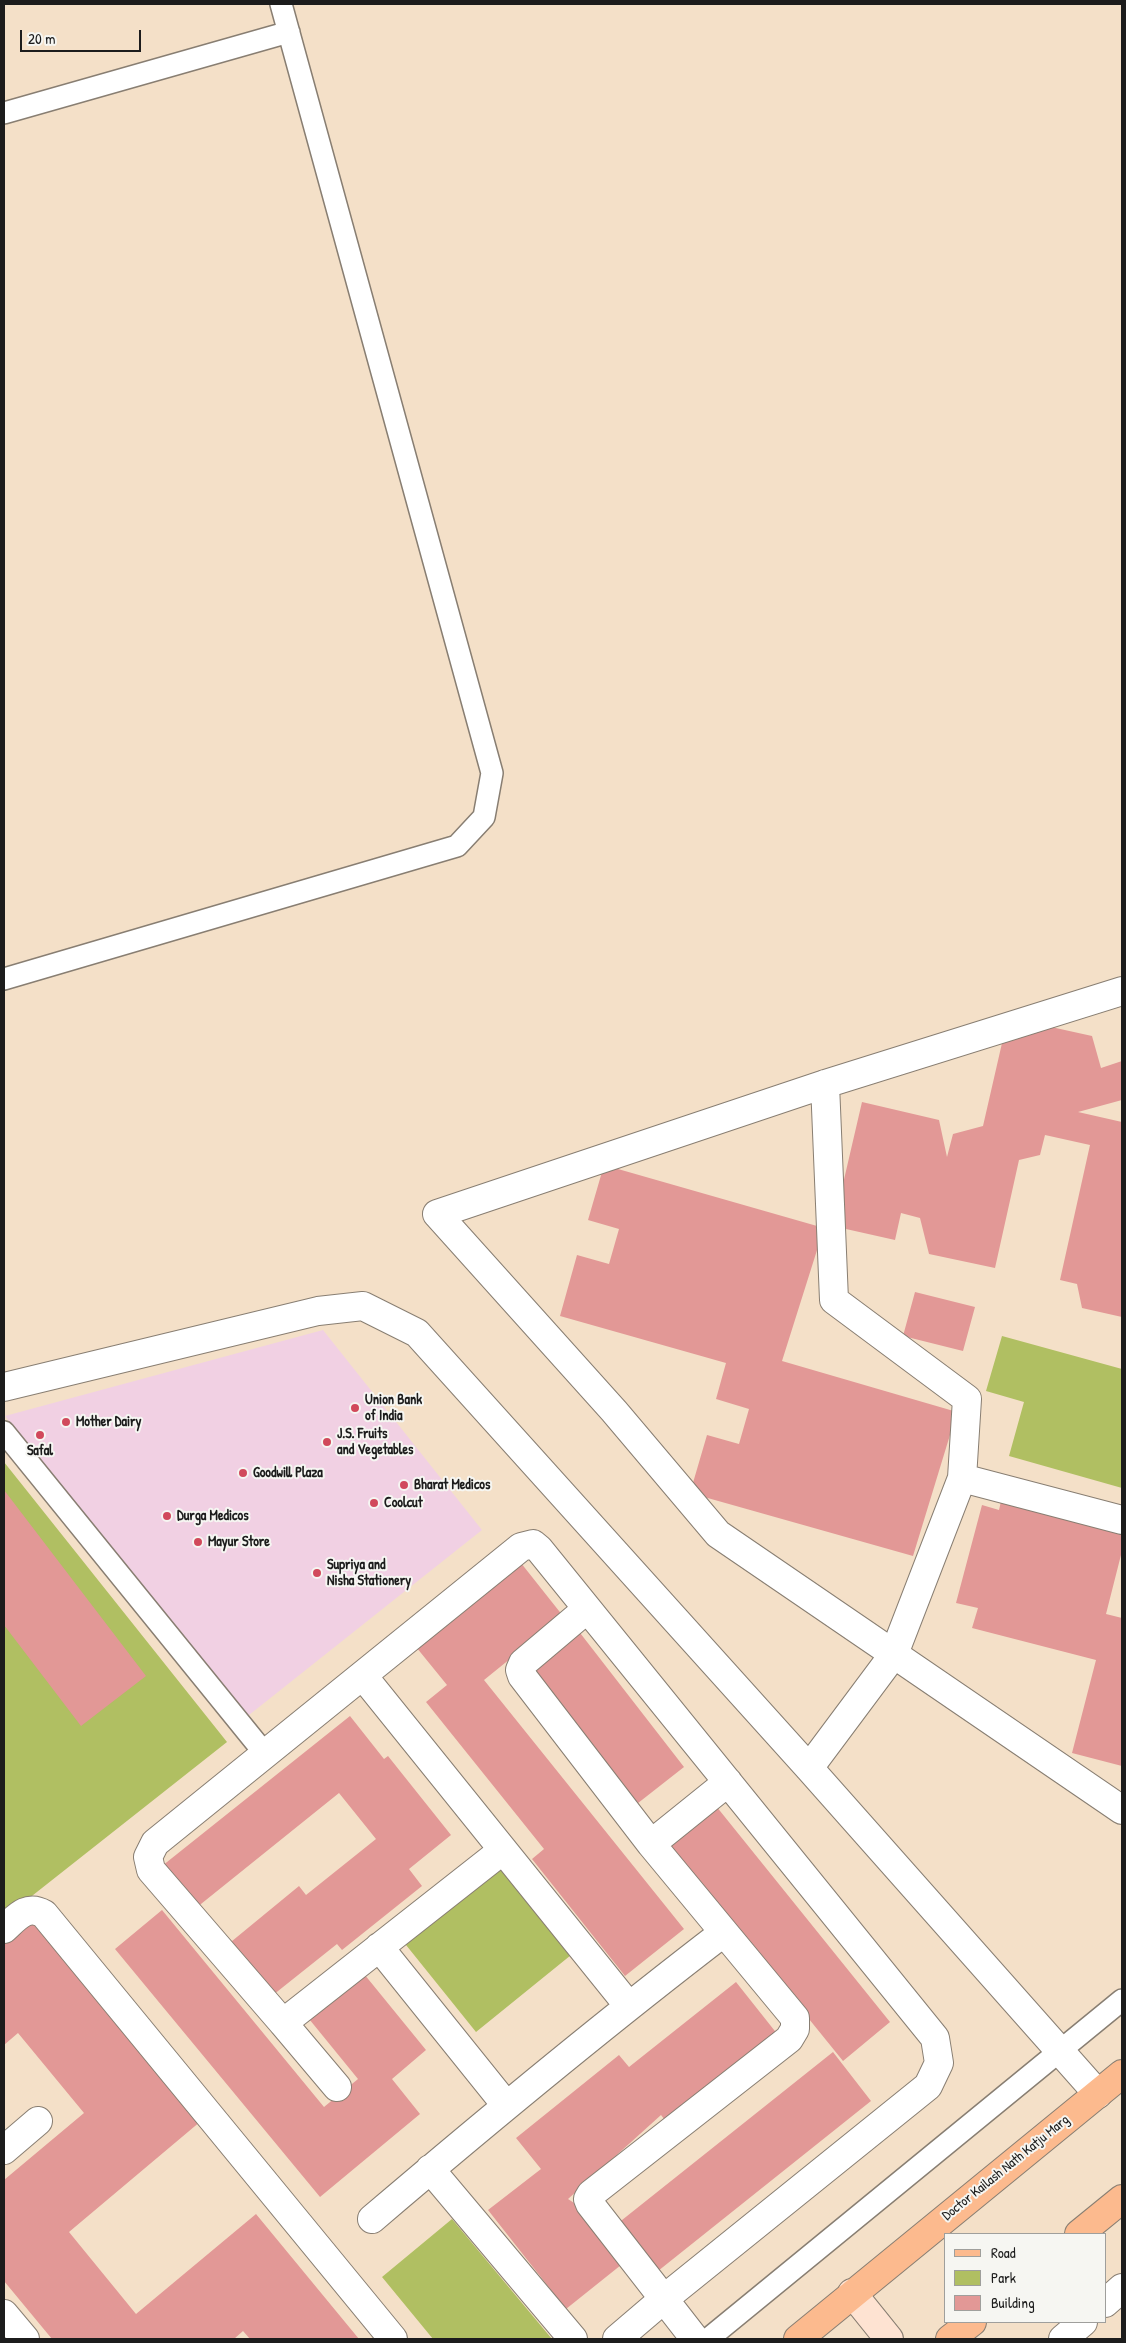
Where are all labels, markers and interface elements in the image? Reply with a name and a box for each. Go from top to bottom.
scale bar [22,20,144,52]
text: 20 m [28,28,55,49]
place label: Union Bank of India [365,1392,422,1424]
marker: Union Bank of India [349,1402,361,1414]
place label: Mother Dairy [76,1414,141,1430]
marker: Mother Dairy [60,1416,72,1428]
place label: J.S. Fruits and Vegetables [337,1426,413,1458]
marker: Safal [34,1429,46,1441]
marker: J.S. Fruits and Vegetables [321,1436,333,1448]
place label: Safal [27,1443,53,1459]
place label: Goodwill Plaza [253,1465,323,1481]
marker: Goodwill Plaza [237,1467,249,1479]
place label: Bharat Medicos [414,1477,490,1493]
marker: Bharat Medicos [398,1479,410,1491]
place label: Coolcut [384,1495,423,1511]
marker: Coolcut [368,1497,380,1509]
place label: Durga Medicos [177,1508,249,1524]
marker: Durga Medicos [161,1510,173,1522]
place label: Mayur Store [208,1534,270,1550]
marker: Mayur Store [192,1536,204,1548]
place label: Supriya and Nisha Stationery [327,1557,411,1590]
marker: Supriya and Nisha Stationery [311,1567,323,1579]
street label: Doctor Kailash Nath Katju Marg [939,2112,1073,2224]
legend [944,2233,1106,2323]
text: Road [991,2242,1016,2263]
text: Park [991,2267,1016,2288]
text: Building [991,2292,1035,2313]

